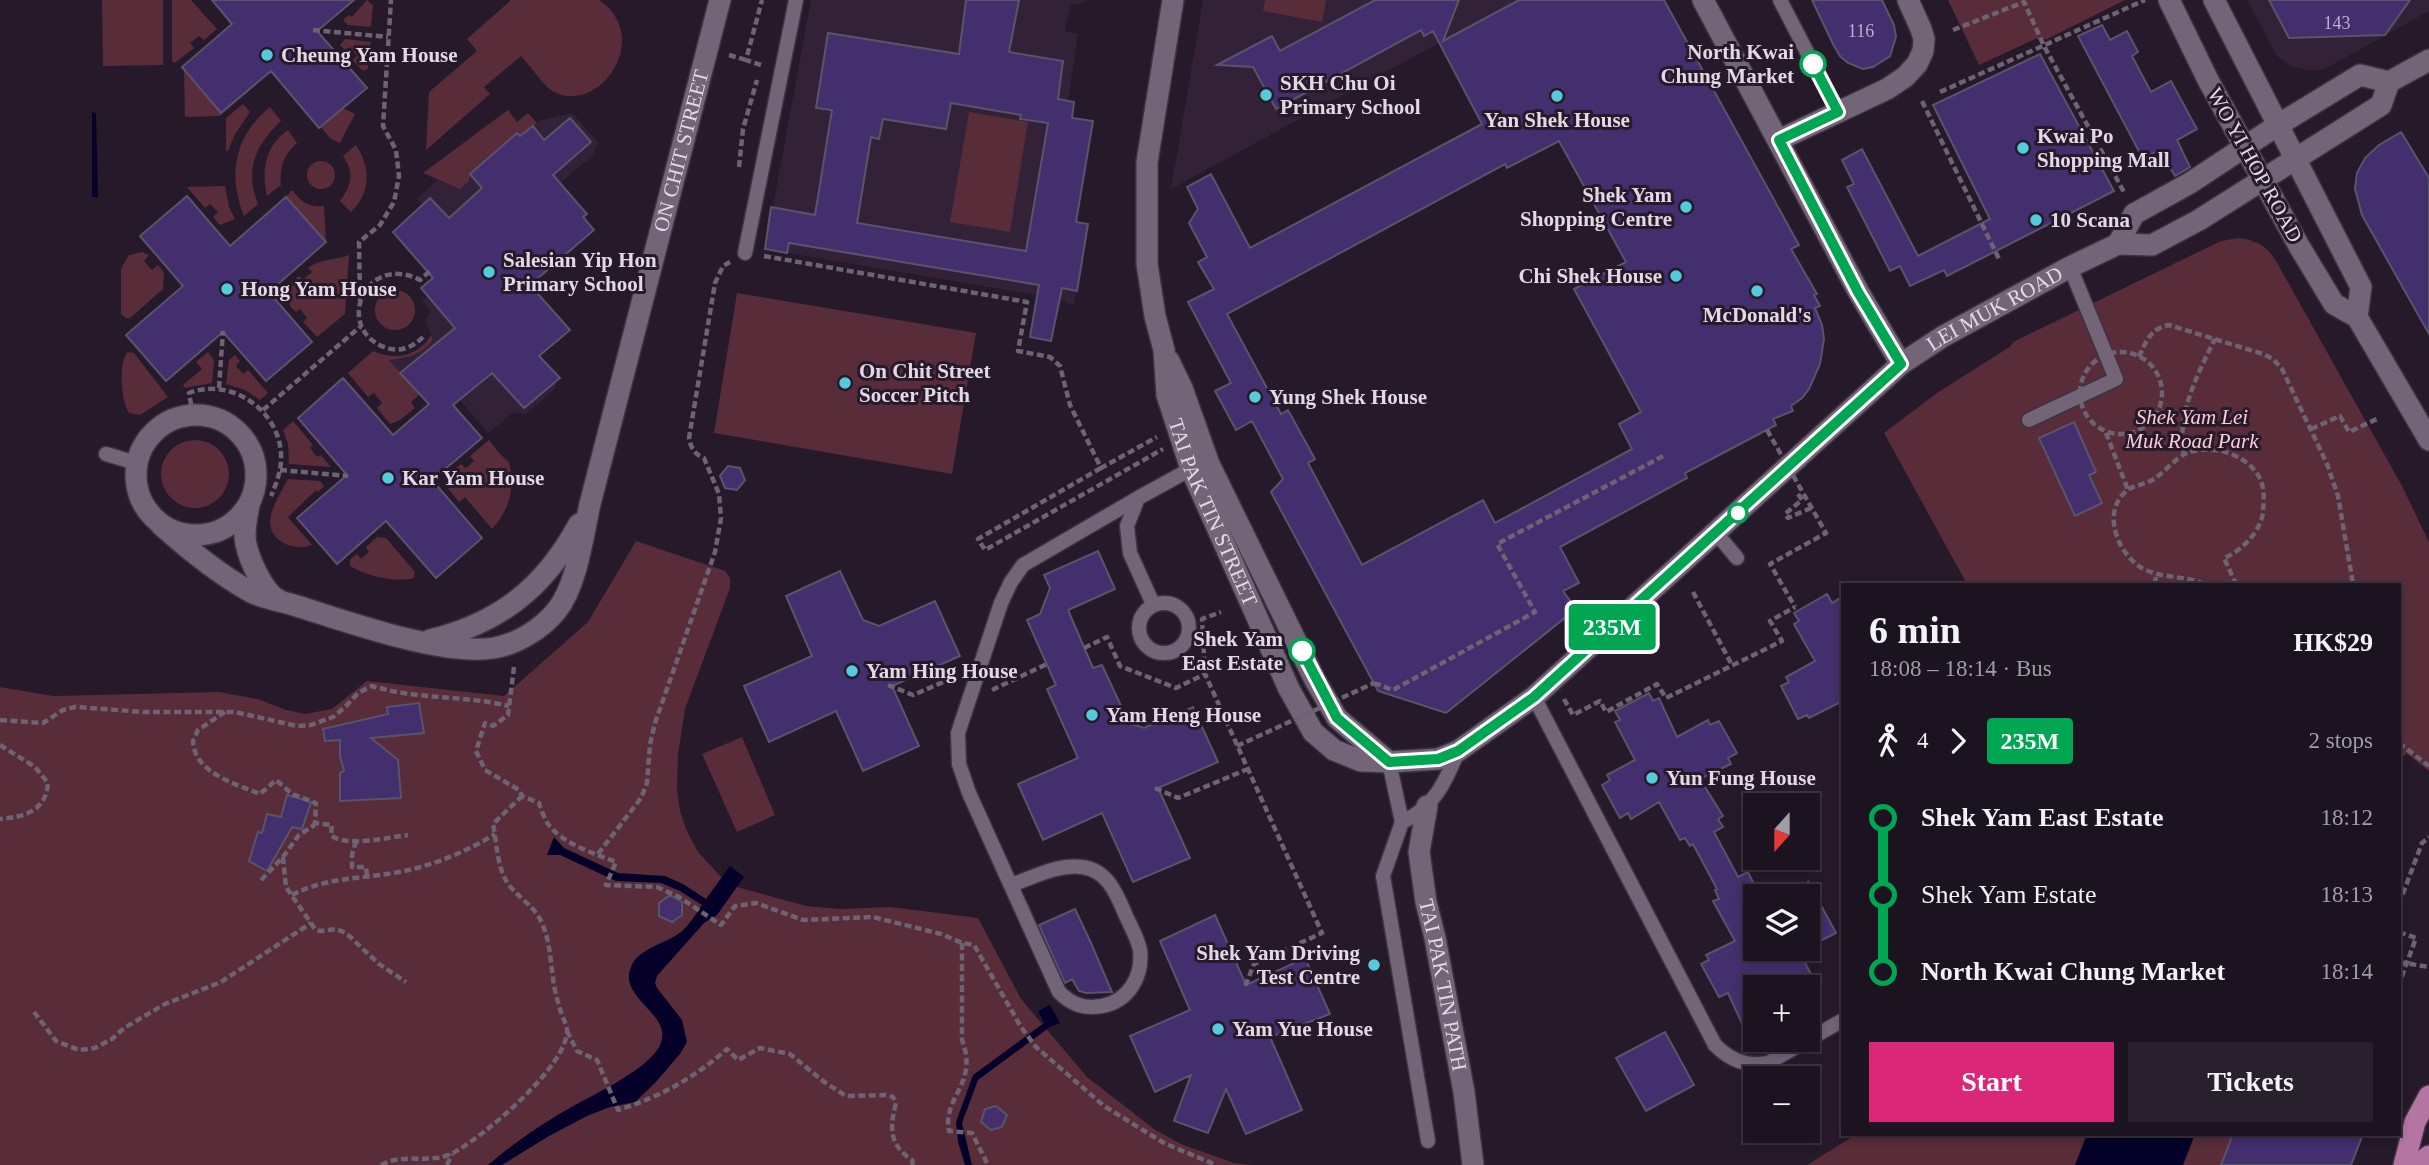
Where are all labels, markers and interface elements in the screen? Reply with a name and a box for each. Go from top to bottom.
house number: 143 [2324,13,2351,33]
house number: 116 [1848,21,1874,41]
place label: North Kwai Chung Market [1660,40,1794,88]
place label: Cheung Yam House [281,43,458,67]
marker: Cheung Yam House [259,47,275,63]
marker: North Kwai Chung Market [1800,51,1826,77]
street label: ON CHIT STREET [649,67,714,234]
place label: SKH Chu Oi Primary School [1280,71,1421,119]
street label: WO YI HOP ROAD [2203,84,2307,246]
marker: SKH Chu Oi Primary School [1258,87,1274,103]
marker: Yan Shek House [1549,88,1565,104]
place label: Yan Shek House [1484,108,1630,132]
place label: Kwai Po Shopping Mall [2037,124,2170,172]
marker: Kwai Po Shopping Mall [2015,140,2031,156]
place label: Shek Yam Shopping Centre [1520,183,1672,231]
marker: Shek Yam Shopping Centre [1678,199,1694,215]
place label: 10 Scana [2050,208,2130,232]
marker: 10 Scana [2028,212,2044,228]
place label: Salesian Yip Hon Primary School [503,248,657,296]
street label: LEI MUK ROAD [1922,261,2067,356]
marker: Salesian Yip Hon Primary School [481,264,497,280]
place label: Chi Shek House [1518,264,1662,288]
marker: Chi Shek House [1668,268,1684,284]
place label: Hong Yam House [241,277,397,301]
marker: Hong Yam House [219,281,235,297]
marker: McDonald's [1749,283,1765,299]
place label: McDonald's [1703,303,1811,327]
place label: On Chit Street Soccer Pitch [859,359,990,407]
marker: On Chit Street Soccer Pitch [837,375,853,391]
place label: Yung Shek House [1269,385,1427,409]
marker: Yung Shek House [1247,389,1263,405]
park label: Shek Yam Lei Muk Road Park [2125,405,2259,453]
street label: TAI PAK TIN STREET [1163,416,1263,610]
place label: Kar Yam House [402,466,544,490]
marker: Kar Yam House [380,470,396,486]
unlabelled marker [1728,503,1748,523]
line badge: 235M [1563,604,1661,650]
text: 6 min [1869,609,1961,651]
text: 235M [1583,614,1641,640]
place label: Shek Yam East Estate [1182,627,1283,675]
text: HK$29 [2294,628,2373,657]
marker: Shek Yam East Estate [1289,638,1315,664]
text: 18:08 – 18:14 · Bus [1869,656,2052,681]
place label: Yam Hing House [866,659,1018,683]
marker: Yam Hing House [844,663,860,679]
place label: Yam Heng House [1106,703,1261,727]
marker: Yam Heng House [1084,707,1100,723]
icon: walk [1869,722,1907,760]
icon: forward [1939,722,1977,760]
text: 4 [1917,728,1929,753]
text: 235M [2001,728,2059,754]
text: 2 stops [2308,728,2373,753]
place label: Yun Fung House [1666,766,1816,790]
marker: Yun Fung House [1644,770,1660,786]
north arrow [1743,793,1820,870]
map controls [1743,793,1820,1143]
text: Shek Yam East Estate [1921,803,2163,832]
text: 18:12 [2321,805,2373,830]
text: Shek Yam Estate [1921,880,2097,909]
text: 18:13 [2321,882,2373,907]
button: layers [1743,884,1820,961]
street label: TAI PAK TIN PATH [1414,897,1472,1073]
place label: Shek Yam Driving Test Centre [1196,941,1360,989]
marker: Shek Yam Driving Test Centre [1366,957,1382,973]
text: North Kwai Chung Market [1921,957,2225,986]
text: 18:14 [2321,959,2373,984]
button: + [1743,975,1820,1052]
place label: Yam Yue House [1232,1017,1373,1041]
marker: Yam Yue House [1210,1021,1226,1037]
button: Start [1869,1042,2114,1122]
button: Tickets [2128,1042,2373,1122]
button: − [1743,1066,1820,1143]

